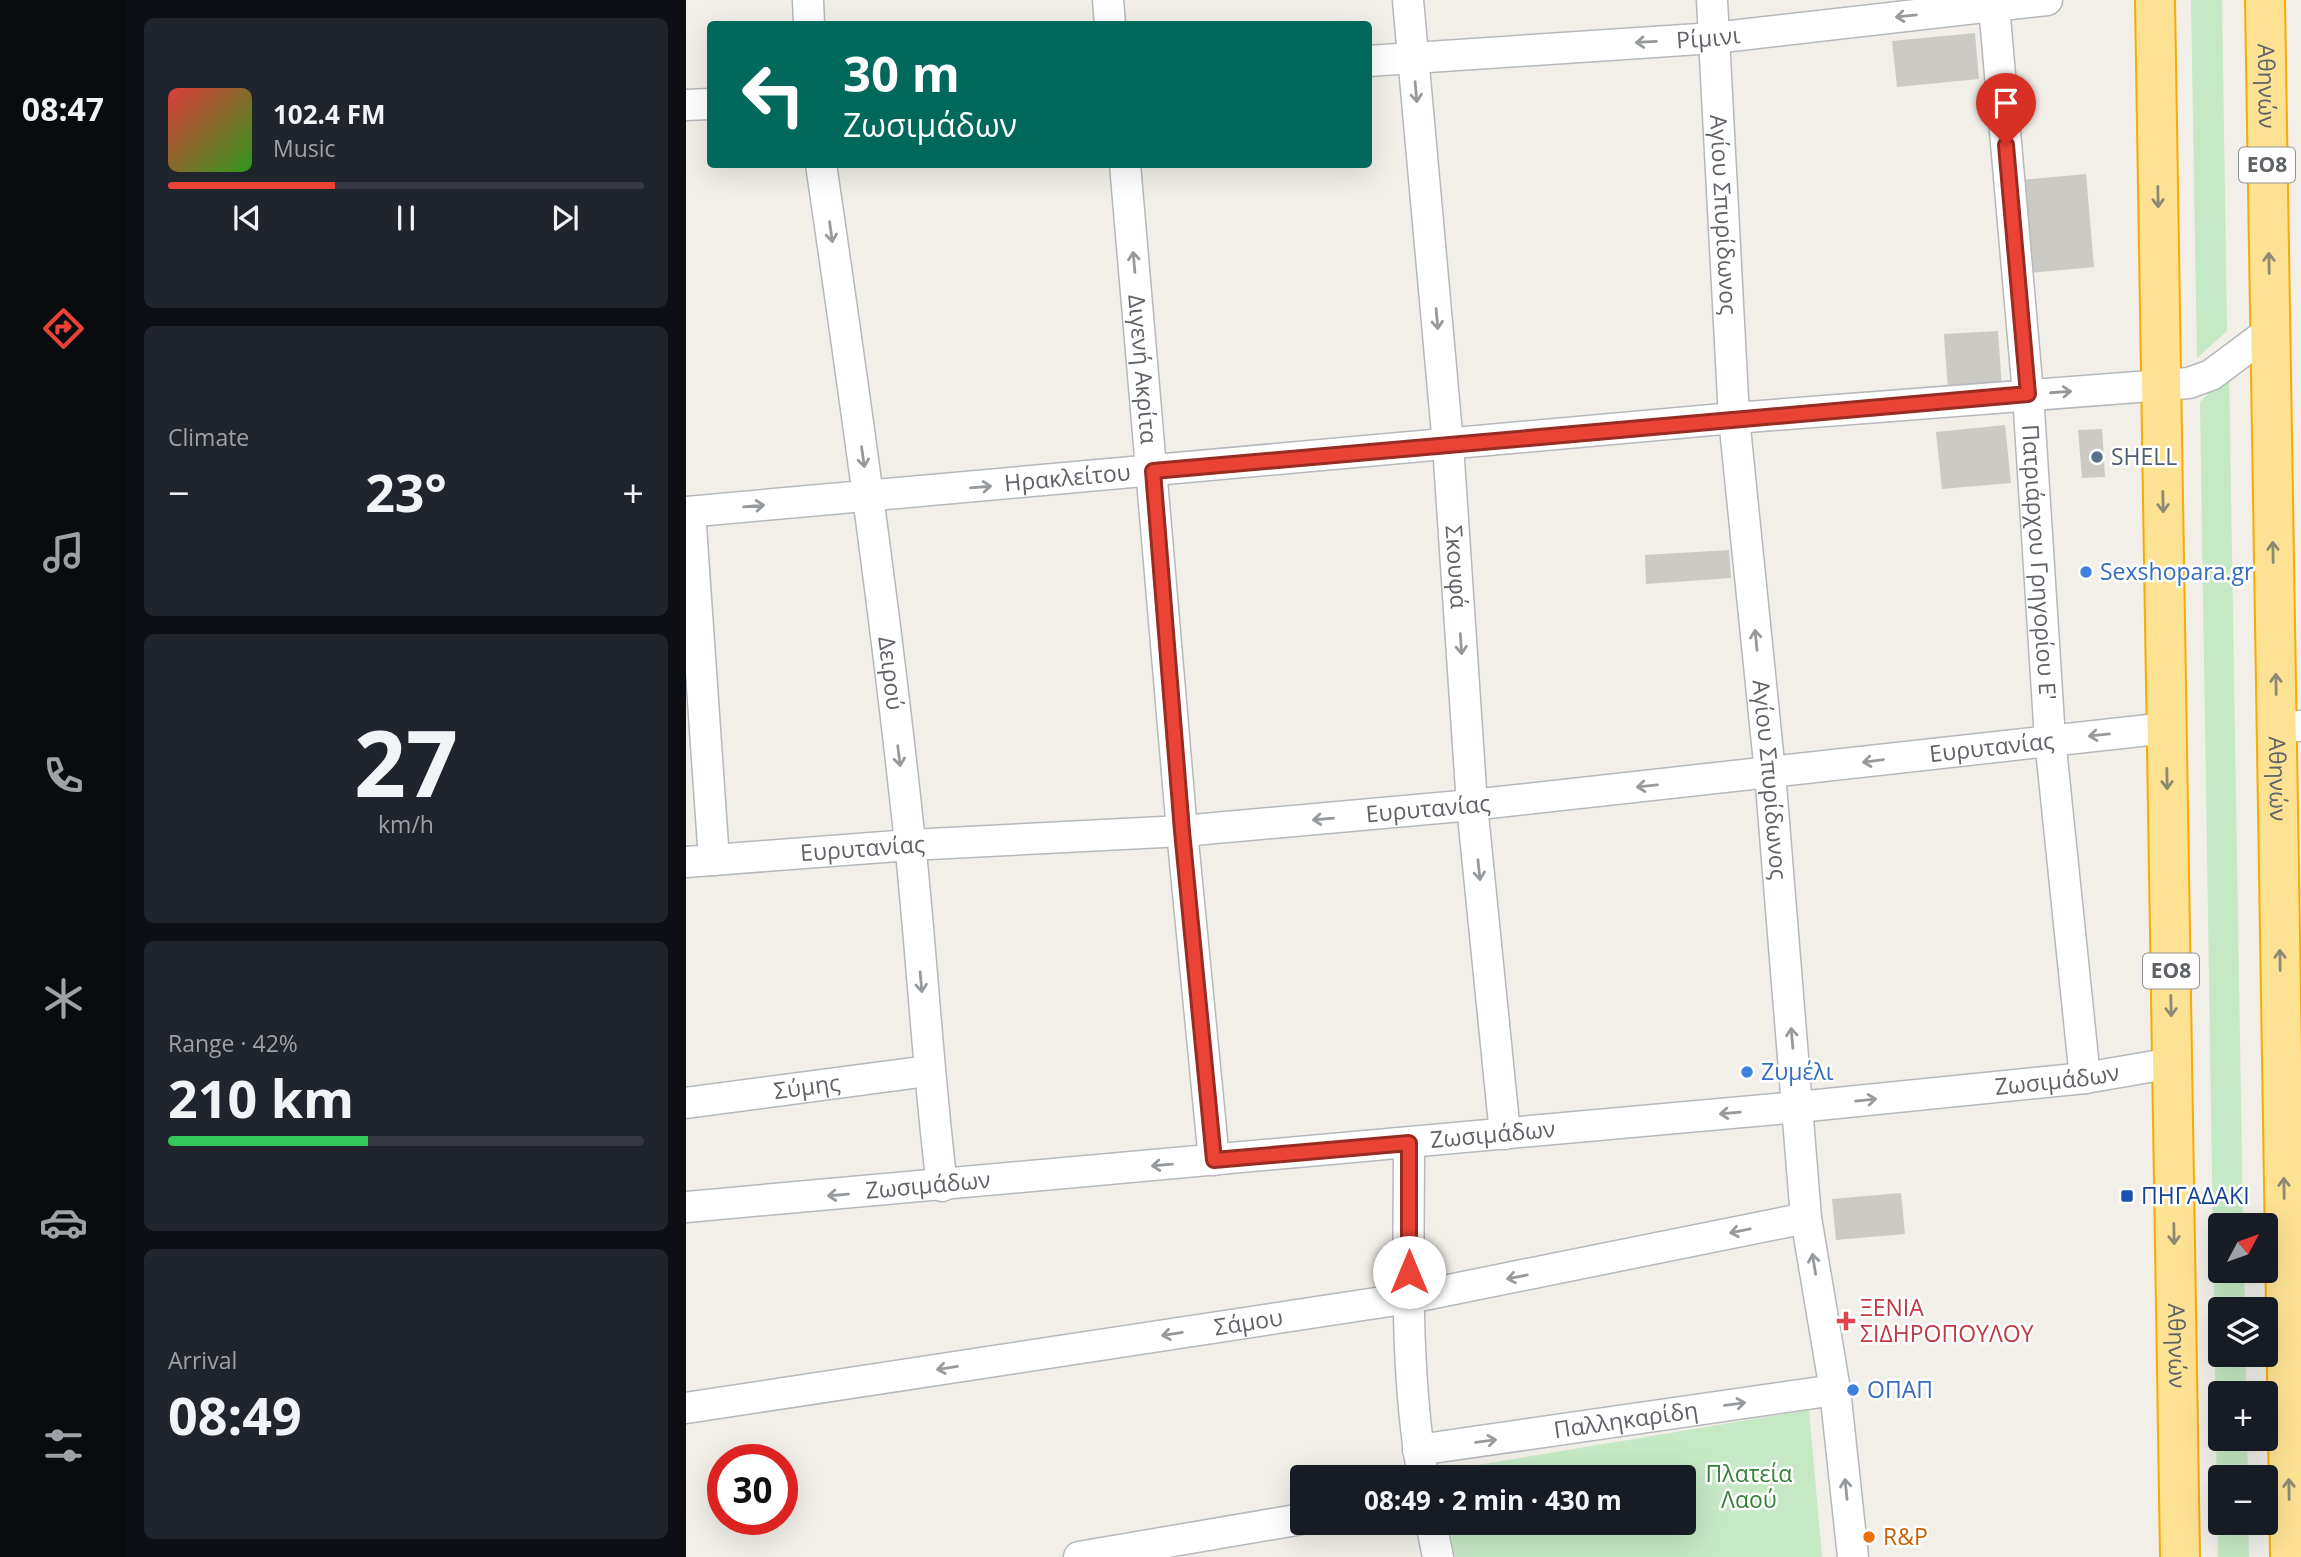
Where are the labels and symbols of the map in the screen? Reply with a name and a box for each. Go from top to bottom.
one-way arrow [1895,10,1918,23]
street label: Ρίμινι [1675,18,1742,55]
one-way arrow [1635,36,1657,49]
street label: Αθηνών [2251,43,2284,129]
pin [1976,73,2036,145]
one-way arrow [1410,81,1423,103]
street label: Αγίου Σπυρίδωνος [1703,114,1746,316]
road number: ΕΟ8 [2239,148,2295,182]
one-way arrow [2151,185,2165,208]
one-way arrow [825,220,838,243]
one-way arrow [2262,251,2275,274]
one-way arrow [1127,252,1140,274]
street label: Διγενή Ακρίτα [1121,293,1166,445]
one-way arrow [1431,307,1444,330]
one-way arrow [2050,385,2072,398]
street label: Πατριάρχου Γρηγορίου Ε' [2015,423,2064,701]
place label: SHELL [2111,440,2177,472]
one-way arrow [857,445,870,468]
marker: SHELL [2089,449,2105,465]
street label: Ηρακλείτου [1003,455,1132,498]
one-way arrow [969,480,991,493]
one-way arrow [2156,491,2170,514]
one-way arrow [742,499,765,512]
street label: Σκουφά [1438,524,1476,610]
one-way arrow [2267,541,2280,564]
place label: Sexshopara.gr [2100,555,2254,587]
marker: Sexshopara.gr [2078,564,2094,580]
one-way arrow [1750,629,1763,652]
one-way arrow [1455,632,1468,654]
street label: Δειρού [871,635,912,712]
one-way arrow [2269,673,2283,696]
street label: Αγίου Σπυρίδωνος [1746,678,1796,881]
street label: Ευρυτανίας [1928,724,2055,769]
one-way arrow [2088,728,2110,741]
street label: Αθηνών [2262,736,2295,822]
one-way arrow [893,744,906,767]
one-way arrow [1862,754,1885,767]
one-way arrow [2161,767,2174,790]
one-way arrow [1636,780,1658,793]
street label: Ευρυτανίας [1364,786,1492,829]
one-way arrow [1312,812,1335,825]
street label: Ευρυτανίας [799,827,926,868]
one-way arrow [1472,859,1485,881]
one-way arrow [2273,949,2287,972]
road number: ΕΟ8 [2143,954,2199,988]
one-way arrow [915,971,928,993]
one-way arrow [2164,995,2178,1018]
one-way arrow [1785,1027,1798,1049]
place label: Ζυμέλι [1761,1055,1834,1087]
street label: Ζωσιμάδων [1993,1055,2122,1102]
marker: Ζυμέλι [1739,1064,1755,1080]
street label: Σύμης [772,1066,842,1106]
one-way arrow [1854,1093,1877,1106]
one-way arrow [1719,1107,1742,1120]
street label: Ζωσιμάδων [1429,1112,1556,1155]
one-way arrow [1151,1159,1174,1172]
street label: Ζωσιμάδων [864,1163,992,1206]
one-way arrow [2277,1177,2290,1200]
place label: ΠΗΓΑΔΑΚΙ [2141,1179,2250,1211]
marker: ΠΗΓΑΔΑΚΙ [2119,1188,2135,1204]
one-way arrow [827,1189,849,1202]
north arrow [2208,1213,2278,1283]
one-way arrow [2168,1222,2181,1245]
one-way arrow [1729,1225,1752,1239]
position arrow [1372,1235,1446,1309]
one-way arrow [1807,1253,1820,1276]
one-way arrow [1506,1270,1529,1284]
place label: ΞΕΝΙΑ ΣΙΔΗΡΟΠΟΥΛΟΥ [1860,1291,2034,1349]
street label: Σάμου [1212,1300,1285,1342]
street label: Αθηνών [2161,1303,2194,1389]
marker: ΞΕΝΙΑ ΣΙΔΗΡΟΠΟΥΛΟΥ [1838,1313,1854,1329]
one-way arrow [1161,1328,1183,1341]
one-way arrow [936,1362,958,1375]
place label: ΟΠΑΠ [1867,1373,1933,1405]
marker: ΟΠΑΠ [1845,1382,1861,1398]
street label: Παλληκαρίδη [1552,1393,1700,1445]
one-way arrow [1723,1398,1746,1411]
one-way arrow [1474,1434,1497,1447]
speed limit sign: 30 [707,1444,798,1535]
park label: Πλατεία Λαού [1706,1457,1792,1515]
one-way arrow [1839,1478,1852,1501]
one-way arrow [2282,1478,2295,1501]
place label: R&P [1883,1520,1928,1552]
marker: R&P [1861,1529,1877,1545]

